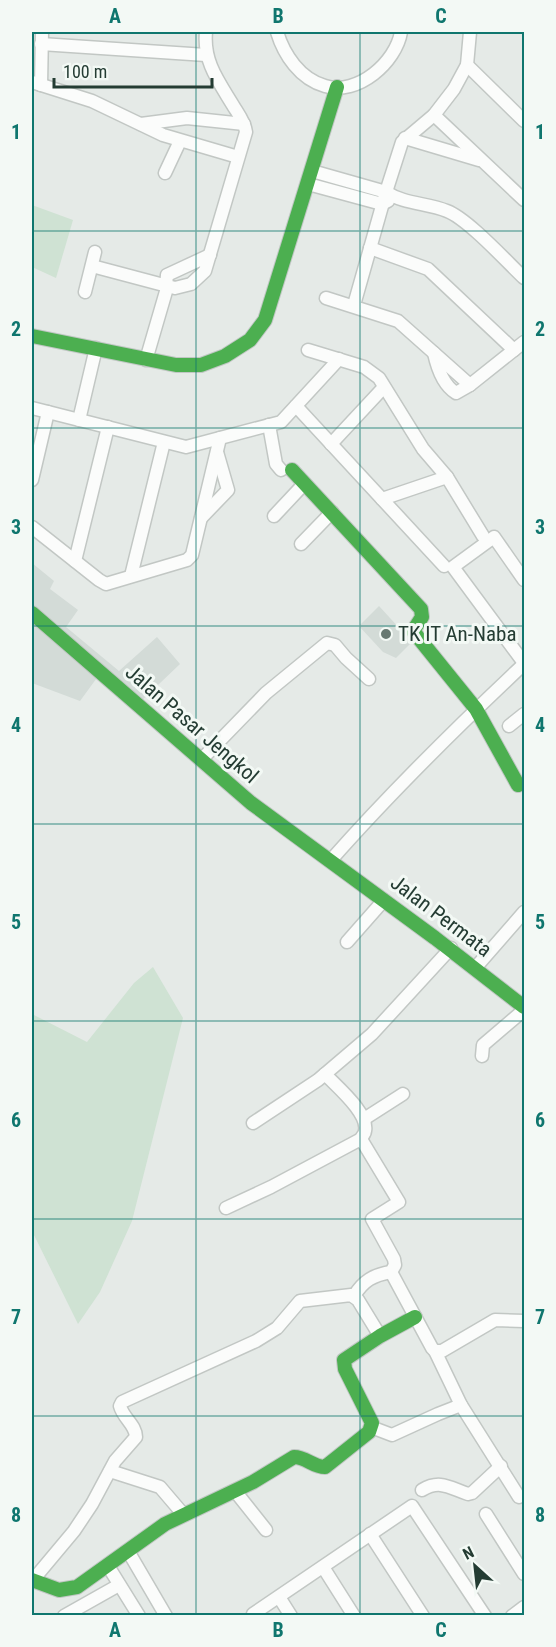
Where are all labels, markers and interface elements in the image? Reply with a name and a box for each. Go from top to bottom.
text: A [109,4,121,28]
text: B [272,4,284,28]
text: C [435,4,447,28]
scale bar [54,51,212,89]
text: 100 m [63,61,107,82]
text: 1 [11,120,21,144]
text: 1 [535,120,545,144]
text: 2 [11,317,21,341]
text: 2 [535,317,545,341]
text: 3 [11,515,21,539]
text: 3 [535,515,545,539]
place label: TK IT An-Naba [398,622,516,646]
marker: TK IT An-Naba [379,627,393,641]
street label: Jalan Pasar Jengkol [121,660,263,788]
text: 4 [11,713,21,737]
text: 4 [535,713,545,737]
street label: Jalan Permata [386,870,496,962]
text: 5 [11,910,21,934]
text: 5 [535,910,545,934]
text: 6 [11,1108,21,1132]
text: 6 [535,1108,545,1132]
text: 7 [11,1305,21,1329]
text: 7 [535,1305,545,1329]
text: 8 [11,1503,21,1527]
text: 8 [535,1503,545,1527]
north arrow [445,1536,505,1596]
text: N [460,1542,477,1564]
text: A [109,1618,121,1642]
text: B [272,1618,284,1642]
text: C [435,1618,447,1642]

